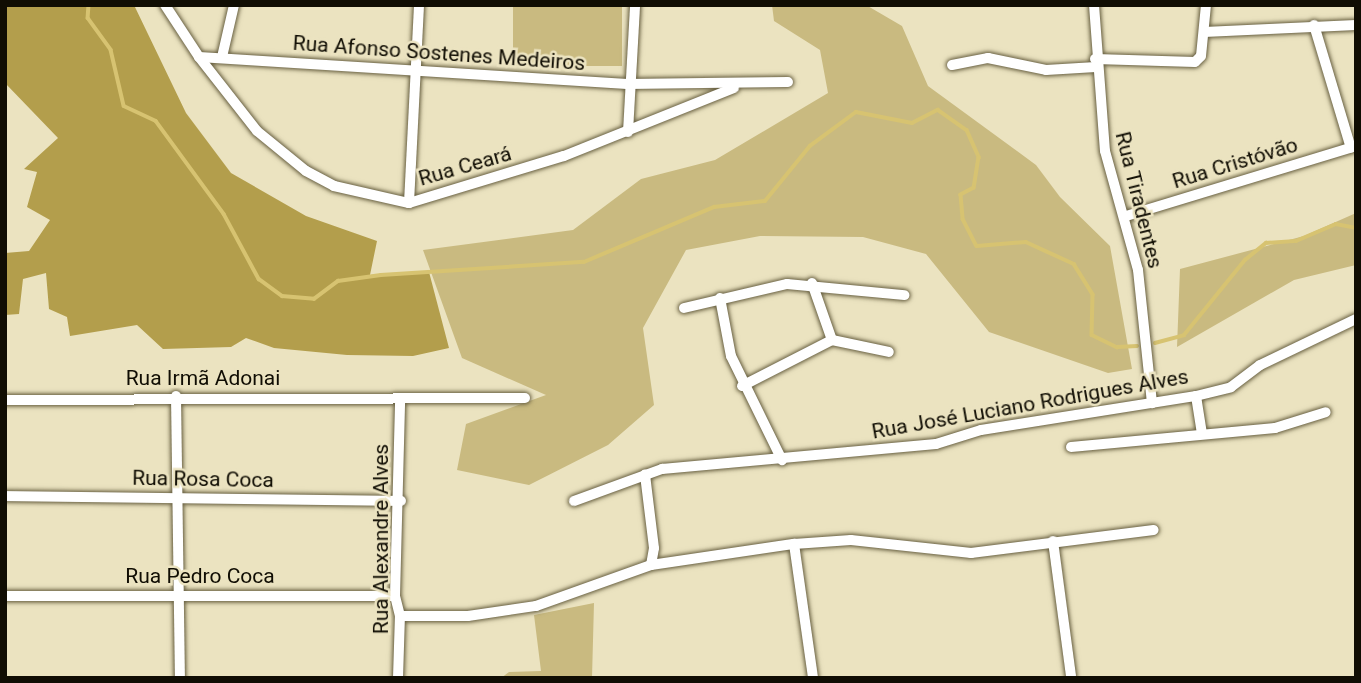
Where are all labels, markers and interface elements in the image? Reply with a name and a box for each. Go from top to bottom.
street label: Rua Afonso Sostenes Medeiros [292,30,586,76]
street label: Rua Tiradentes [1110,129,1168,271]
street label: Rua Cristóvão [1169,132,1301,194]
street label: Rua Ceará [416,141,514,191]
street label: Rua José Luciano Rodrigues Alves [870,364,1190,444]
street label: Rua Irmã Adonai [126,365,280,391]
street label: Rua Alexandre Alves [368,444,394,634]
street label: Rua Rosa Coca [132,465,274,493]
street label: Rua Pedro Coca [125,563,275,589]

